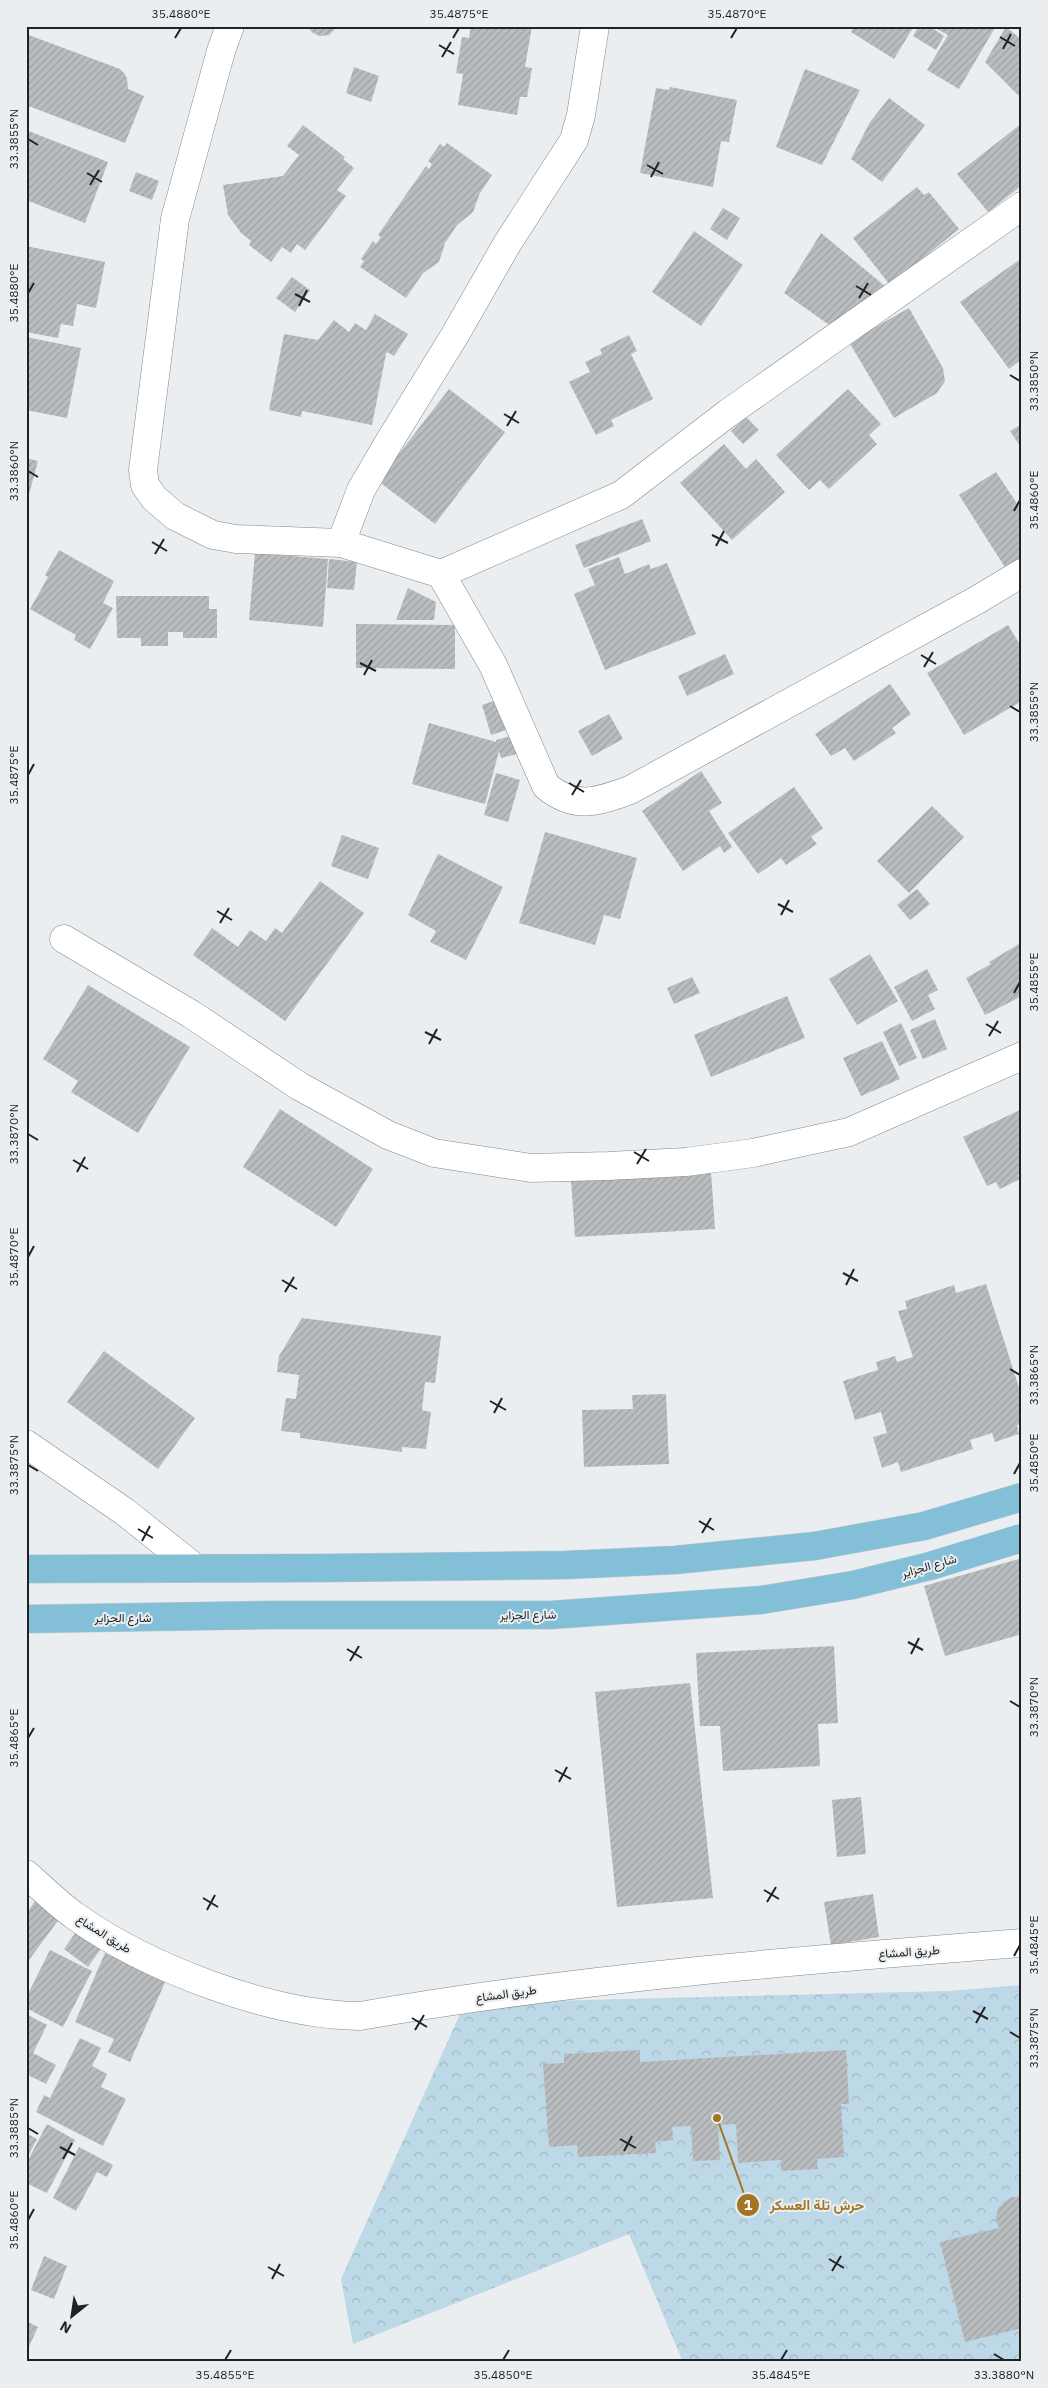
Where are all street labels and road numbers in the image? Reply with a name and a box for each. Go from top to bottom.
street label: شارع الجزاير [899,1550,959,1583]
street label: شارع الجزاير [498,1607,557,1625]
street label: شارع الجزاير [94,1610,151,1627]
street label: طريق المشاع [73,1911,134,1958]
street label: طريق المشاع [878,1942,941,1963]
street label: طريق المشاع [474,1982,538,2007]

